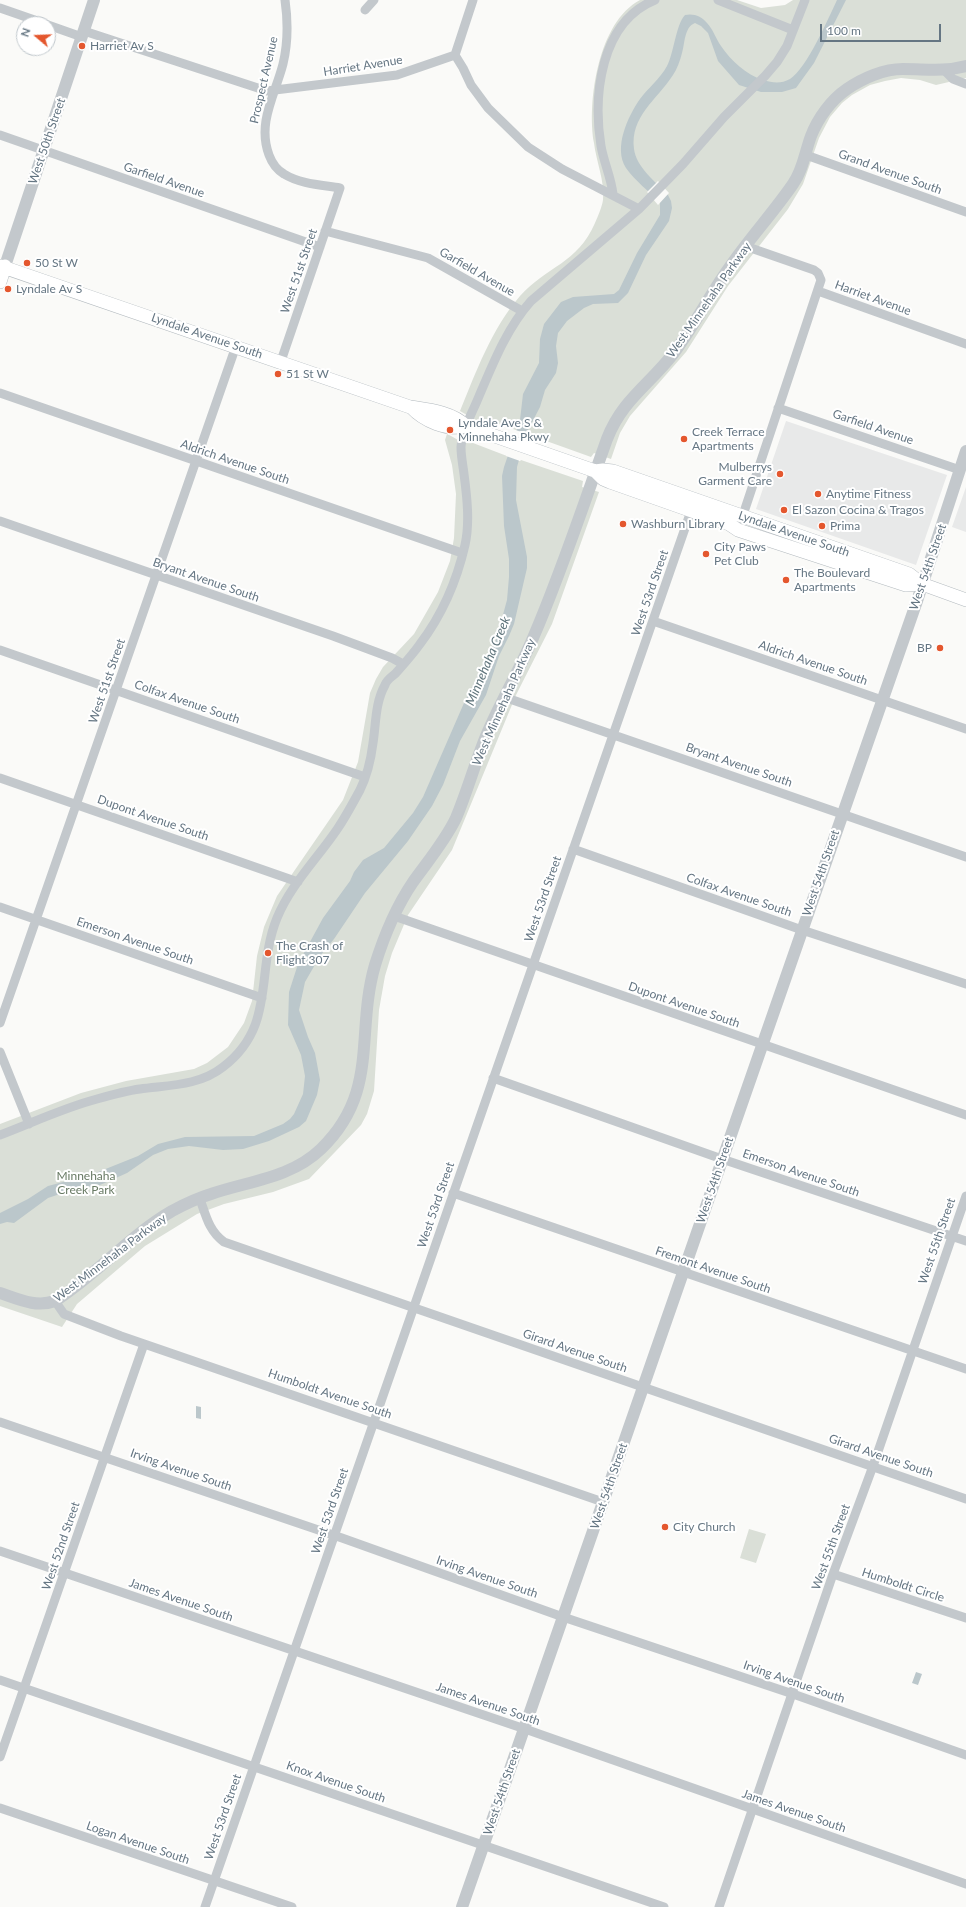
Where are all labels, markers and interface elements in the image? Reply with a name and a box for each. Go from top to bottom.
north arrow [16,16,56,56]
scale bar [822,16,943,42]
text: 100 m [827,23,861,38]
text: N [18,26,33,38]
street label: Prospect Avenue [247,35,281,125]
place label: Harriet Av S [90,39,154,53]
marker: Harriet Av S [77,41,87,51]
street label: Harriet Avenue [322,53,404,79]
street label: West 50th Street [26,96,68,186]
street label: Grand Avenue South [836,147,944,197]
street label: Garfield Avenue [122,159,206,201]
street label: West 51st Street [278,227,320,315]
street label: West Minnehaha Parkway [664,240,754,360]
street label: Garfield Avenue [437,245,517,299]
place label: 50 St W [35,256,78,270]
marker: 50 St W [22,258,32,268]
street label: Harriet Avenue [833,278,913,318]
place label: Lyndale Av S [16,282,82,296]
marker: Lyndale Av S [3,284,13,294]
street label: Lyndale Avenue South [150,310,264,362]
place label: 51 St W [286,367,329,381]
marker: 51 St W [273,369,283,379]
street label: Garfield Avenue [831,406,915,448]
place label: Lyndale Ave S & Minnehaha Pkwy [458,416,549,444]
marker: Lyndale Ave S & Minnehaha Pkwy [445,425,455,435]
place label: Creek Terrace Apartments [692,425,764,453]
marker: Creek Terrace Apartments [679,434,689,444]
street label: Aldrich Avenue South [179,437,291,487]
place label: Mulberrys Garment Care [698,460,772,488]
marker: Mulberrys Garment Care [775,469,785,479]
place label: Anytime Fitness [826,487,911,501]
marker: Anytime Fitness [813,489,823,499]
place label: El Sazon Cocina & Tragos [792,503,924,517]
marker: El Sazon Cocina & Tragos [779,505,789,515]
street label: Lyndale Avenue South [737,508,851,560]
place label: Washburn Library [631,517,725,531]
marker: Washburn Library [618,519,628,529]
place label: Prima [830,519,860,533]
marker: Prima [817,521,827,531]
street label: West 54th Street [907,522,949,612]
place label: City Paws Pet Club [714,540,766,568]
street label: West 53rd Street [629,548,671,638]
marker: City Paws Pet Club [701,549,711,559]
street label: Bryant Avenue South [151,555,261,605]
place label: The Boulevard Apartments [794,566,870,594]
marker: The Boulevard Apartments [781,575,791,585]
water label: Minnehaha Creek [462,614,514,708]
street label: West Minnehaha Parkway [469,636,539,768]
street label: West 51st Street [86,637,128,725]
street label: Aldrich Avenue South [757,638,869,688]
place label: BP [917,641,932,655]
marker: BP [935,643,945,653]
street label: Colfax Avenue South [132,677,242,727]
street label: Bryant Avenue South [684,740,794,790]
street label: Dupont Avenue South [95,792,211,844]
street label: West 54th Street [800,828,842,918]
street label: West 53rd Street [522,854,564,944]
street label: Colfax Avenue South [684,870,794,920]
street label: Emerson Avenue South [75,914,195,968]
place label: The Crash of Flight 307 [276,939,343,967]
marker: The Crash of Flight 307 [263,948,273,958]
street label: Dupont Avenue South [626,979,742,1031]
street label: West 54th Street [694,1135,736,1225]
street label: Emerson Avenue South [741,1146,861,1200]
street label: West 53rd Street [415,1160,457,1250]
park label: Minnehaha Creek Park [57,1169,115,1197]
street label: West 55th Street [916,1196,958,1286]
street label: West Minnehaha Parkway [51,1211,169,1305]
street label: Fremont Avenue South [653,1243,773,1297]
street label: Girard Avenue South [521,1326,629,1376]
street label: Humboldt Avenue South [266,1366,394,1422]
street label: Girard Avenue South [827,1431,935,1481]
street label: West 54th Street [588,1441,630,1531]
street label: Irving Avenue South [128,1446,234,1494]
street label: West 53rd Street [309,1466,351,1556]
street label: West 52nd Street [39,1500,83,1592]
street label: West 55th Street [809,1502,853,1592]
place label: City Church [673,1520,735,1534]
marker: City Church [660,1522,670,1532]
street label: Irving Avenue South [434,1553,540,1601]
street label: Humboldt Circle [860,1565,946,1605]
street label: James Avenue South [127,1575,235,1625]
street label: Irving Avenue South [741,1658,847,1706]
street label: James Avenue South [434,1679,542,1729]
street label: West 54th Street [481,1747,523,1837]
street label: Knox Avenue South [284,1758,388,1806]
street label: West 53rd Street [202,1772,244,1862]
street label: James Avenue South [740,1786,848,1836]
street label: Logan Avenue South [84,1819,192,1867]

